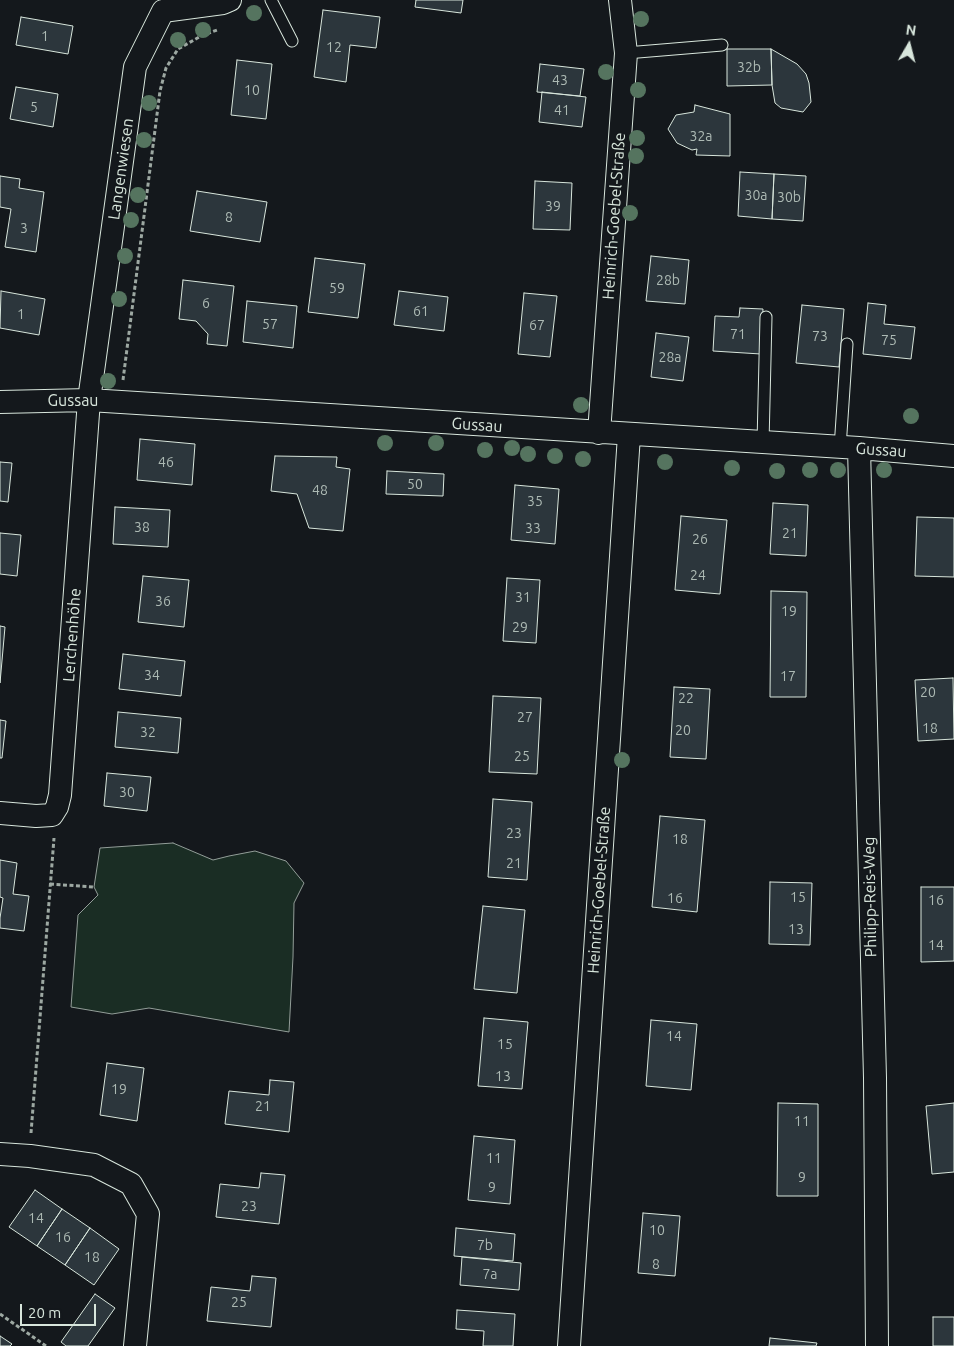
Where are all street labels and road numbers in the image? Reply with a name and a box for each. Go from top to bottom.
street label: Langenwiesen [104,117,138,221]
street label: Heinrich-Goebel-Straße [599,132,629,300]
street label: Gussau [48,391,98,411]
street label: Gussau [451,414,503,436]
street label: Gussau [855,439,907,461]
street label: Lerchenhöhe [59,587,85,683]
street label: Heinrich-Goebel-Straße [584,806,614,974]
street label: Philipp-Reis-Weg [859,836,881,958]

